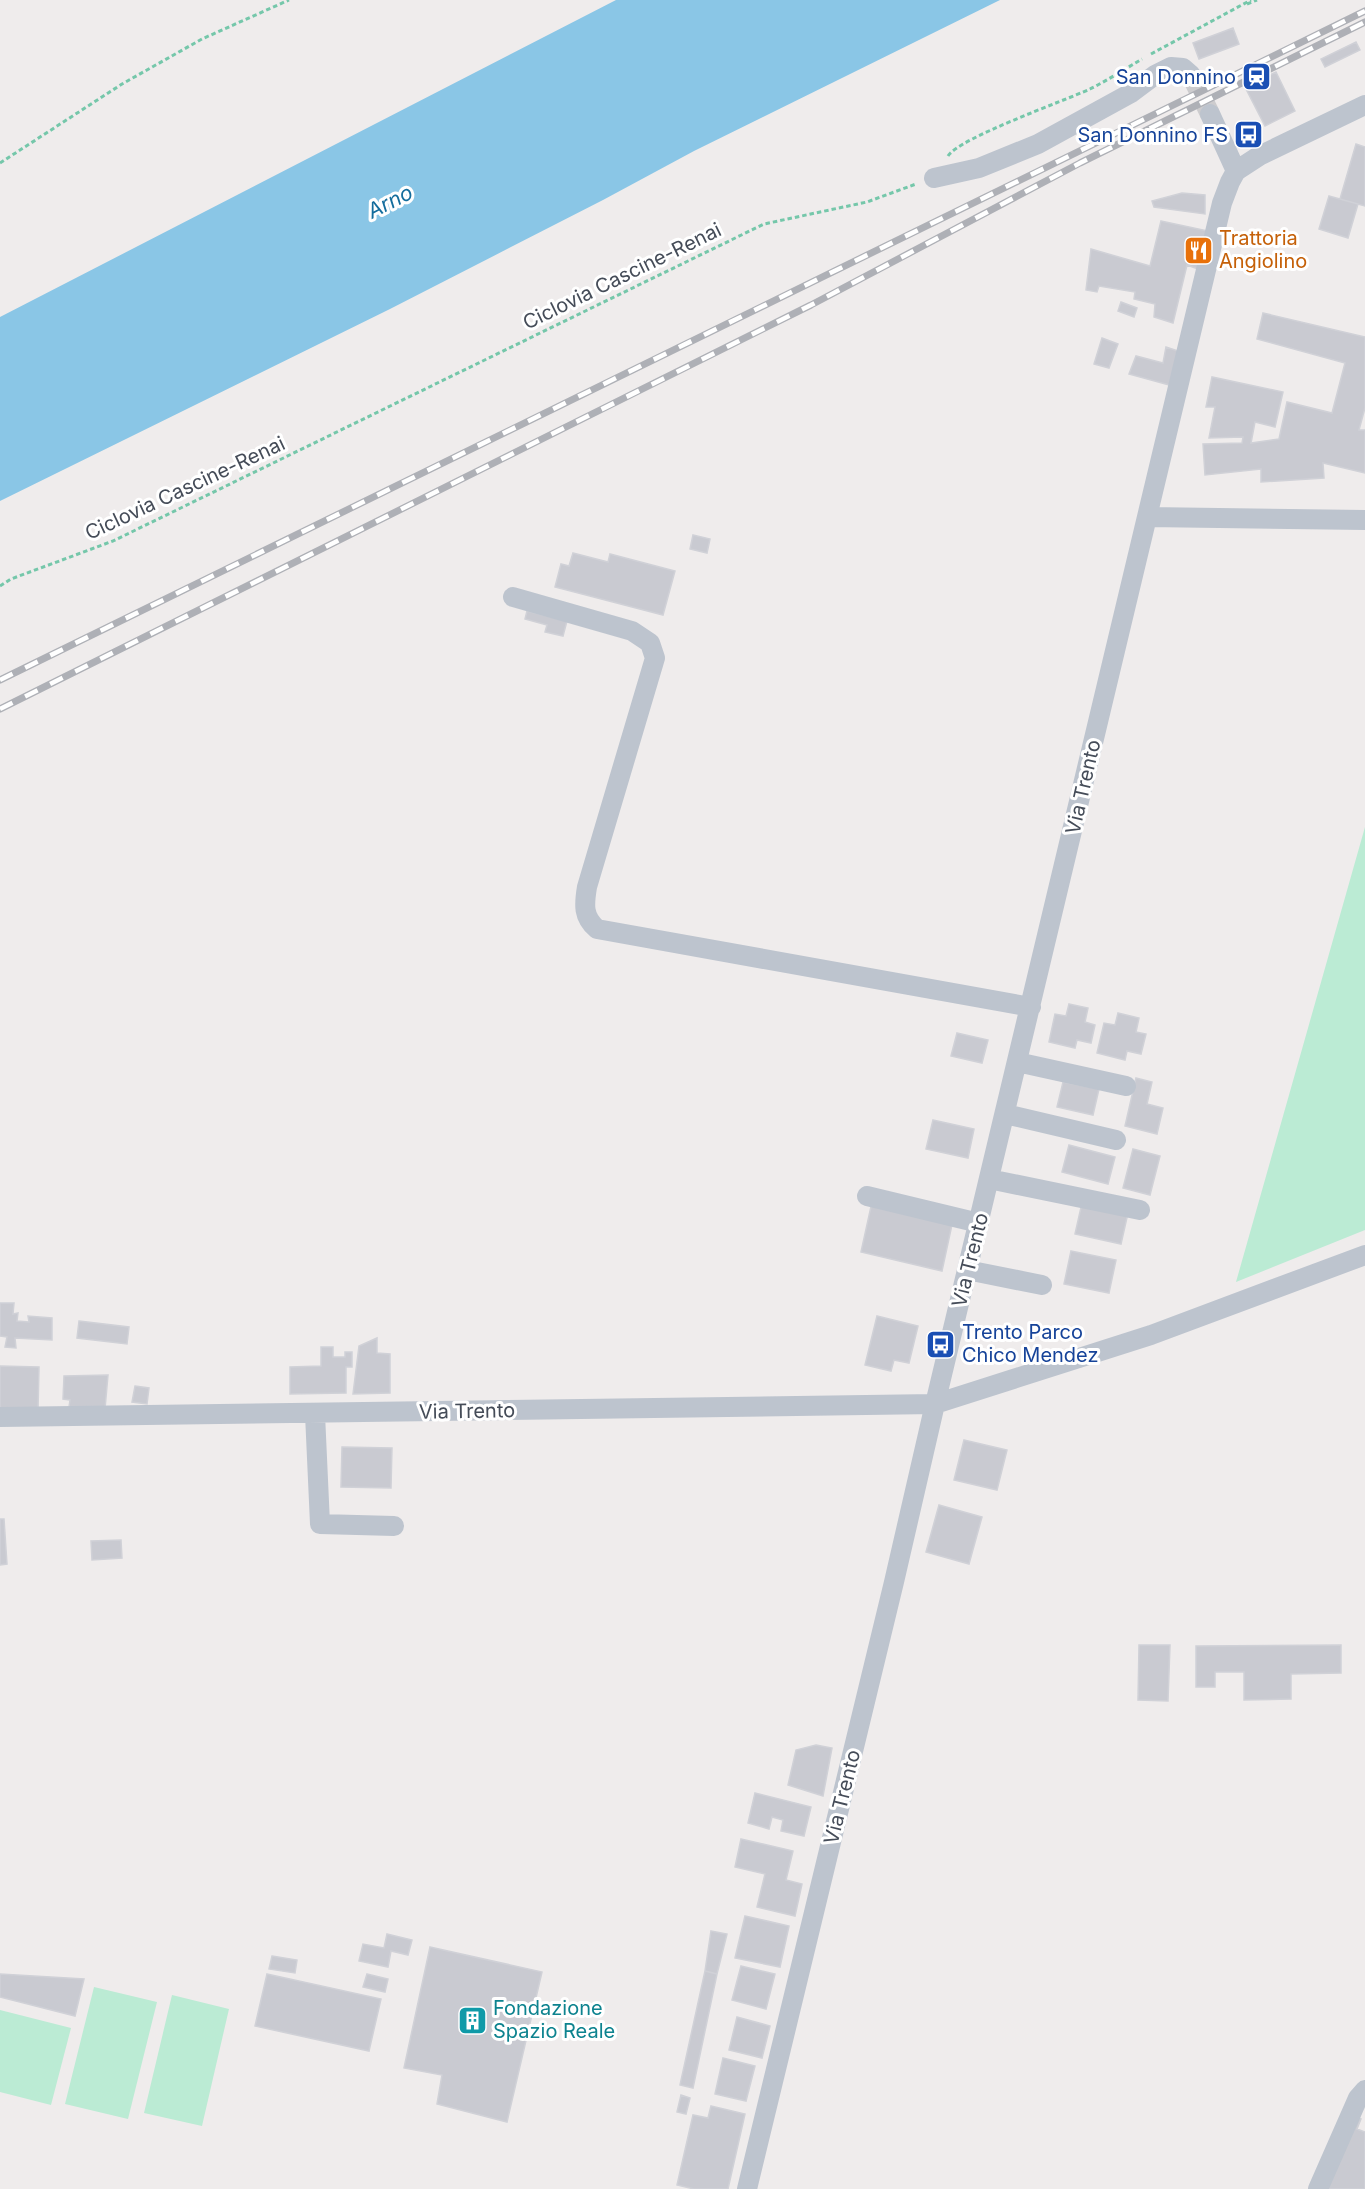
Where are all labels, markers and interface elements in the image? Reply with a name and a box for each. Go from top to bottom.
station icon: San Donnino [1241,61,1273,93]
place label: San Donnino [1116,65,1236,89]
bus stop icon: San Donnino FS [1233,119,1265,151]
place label: San Donnino FS [1078,123,1228,147]
water label: Arno [362,180,417,224]
street label: Ciclovia Cascine-Renai [519,217,725,335]
place label: Trattoria Angiolino [1219,226,1307,273]
restaurant icon: Trattoria Angiolino [1182,234,1214,266]
street label: Ciclovia Cascine-Renai [81,431,289,545]
street label: Via Trento [1060,737,1106,837]
street label: Via Trento [947,1210,993,1310]
place label: Trento Parco Chico Mendez [962,1320,1099,1367]
bus stop icon: Trento Parco Chico Mendez [925,1328,957,1360]
street label: Via Trento [419,1398,515,1424]
street label: Via Trento [819,1747,865,1847]
place label: Fondazione Spazio Reale [493,1996,615,2043]
building icon: Fondazione Spazio Reale [456,2004,488,2036]

